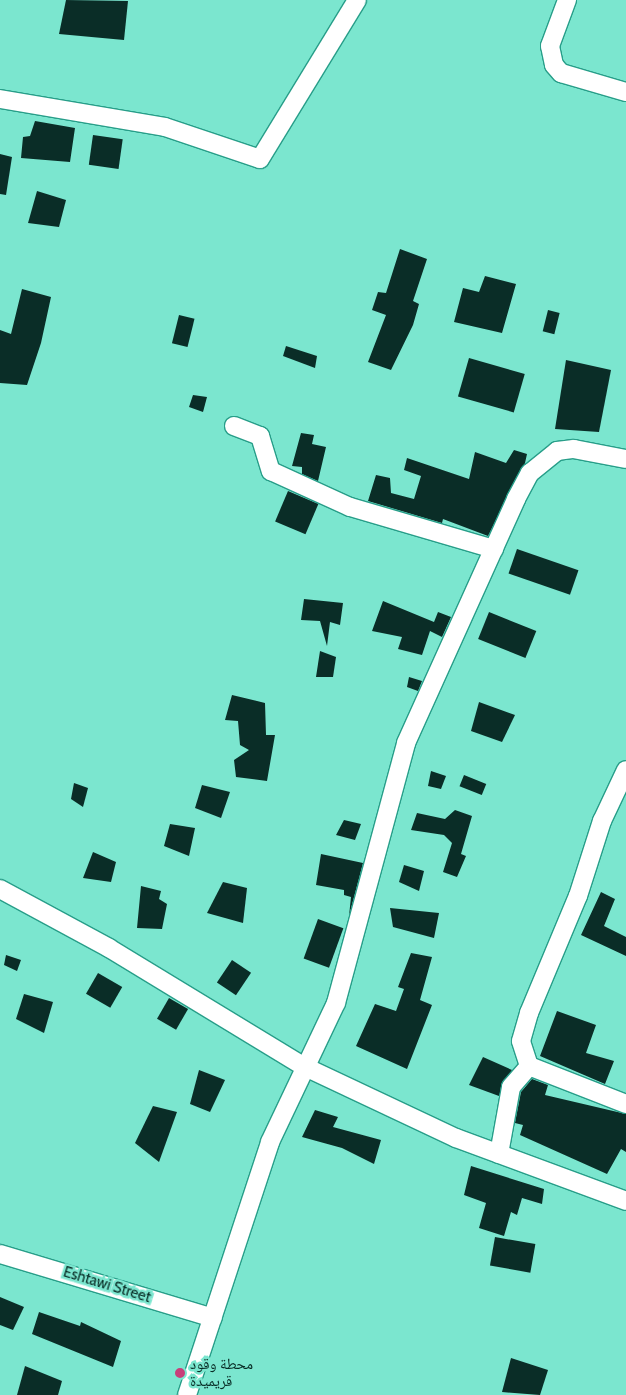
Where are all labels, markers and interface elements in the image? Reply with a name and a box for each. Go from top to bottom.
street label: Eshtawi Street [61,1263,153,1307]
place label: محطة وقود قريميدة [190,1355,253,1390]
marker: محطة وقود قريميدة [174,1367,186,1379]

